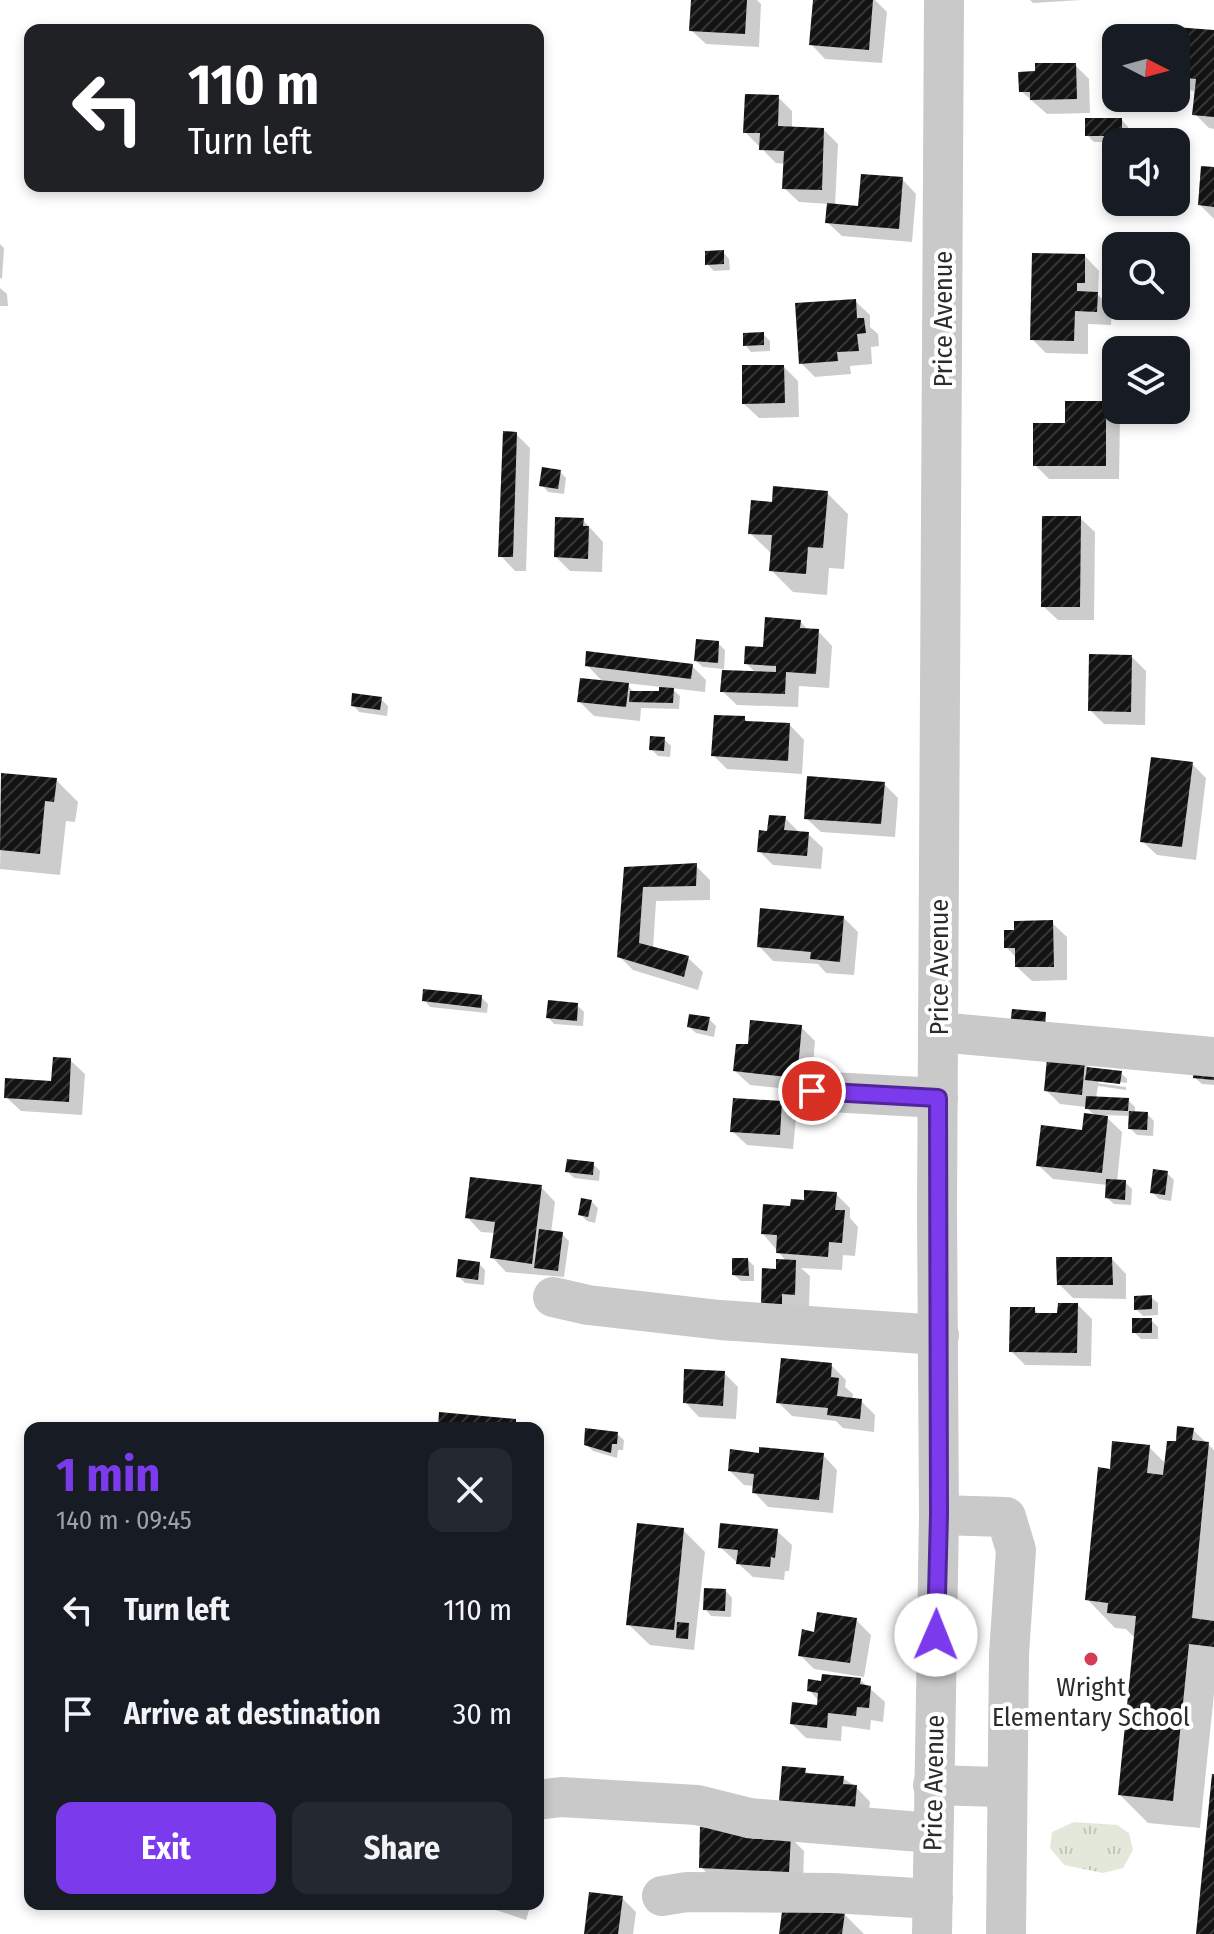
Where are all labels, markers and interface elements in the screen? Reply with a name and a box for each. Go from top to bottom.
north arrow [1102,24,1190,112]
map controls [1102,24,1190,424]
text: 110 m [188,52,319,119]
icon: left [56,56,160,160]
text: Turn left [188,120,312,164]
button: sound [1102,128,1190,216]
button: search [1102,232,1190,320]
street label: Price Avenue [928,251,959,387]
button: layers [1102,336,1190,424]
street label: Price Avenue [924,899,955,1035]
pin [778,1057,846,1125]
icon: arrive [790,1069,834,1113]
text: 1 min [56,1446,161,1504]
button: close [428,1448,512,1532]
text: 140 m · 09:45 [56,1505,192,1536]
icon: left [56,1588,100,1632]
text: Turn left [124,1592,230,1628]
text: 110 m [443,1592,512,1628]
position arrow [894,1593,978,1677]
marker: Wright Elementary School [1082,1650,1100,1668]
place label: Wright Elementary School [992,1672,1190,1733]
icon: arrive [56,1692,100,1736]
text: Arrive at destination [124,1696,381,1732]
text: 30 m [453,1696,512,1732]
street label: Price Avenue [917,1715,951,1851]
button: Exit [56,1802,276,1894]
button: Share [292,1802,512,1894]

